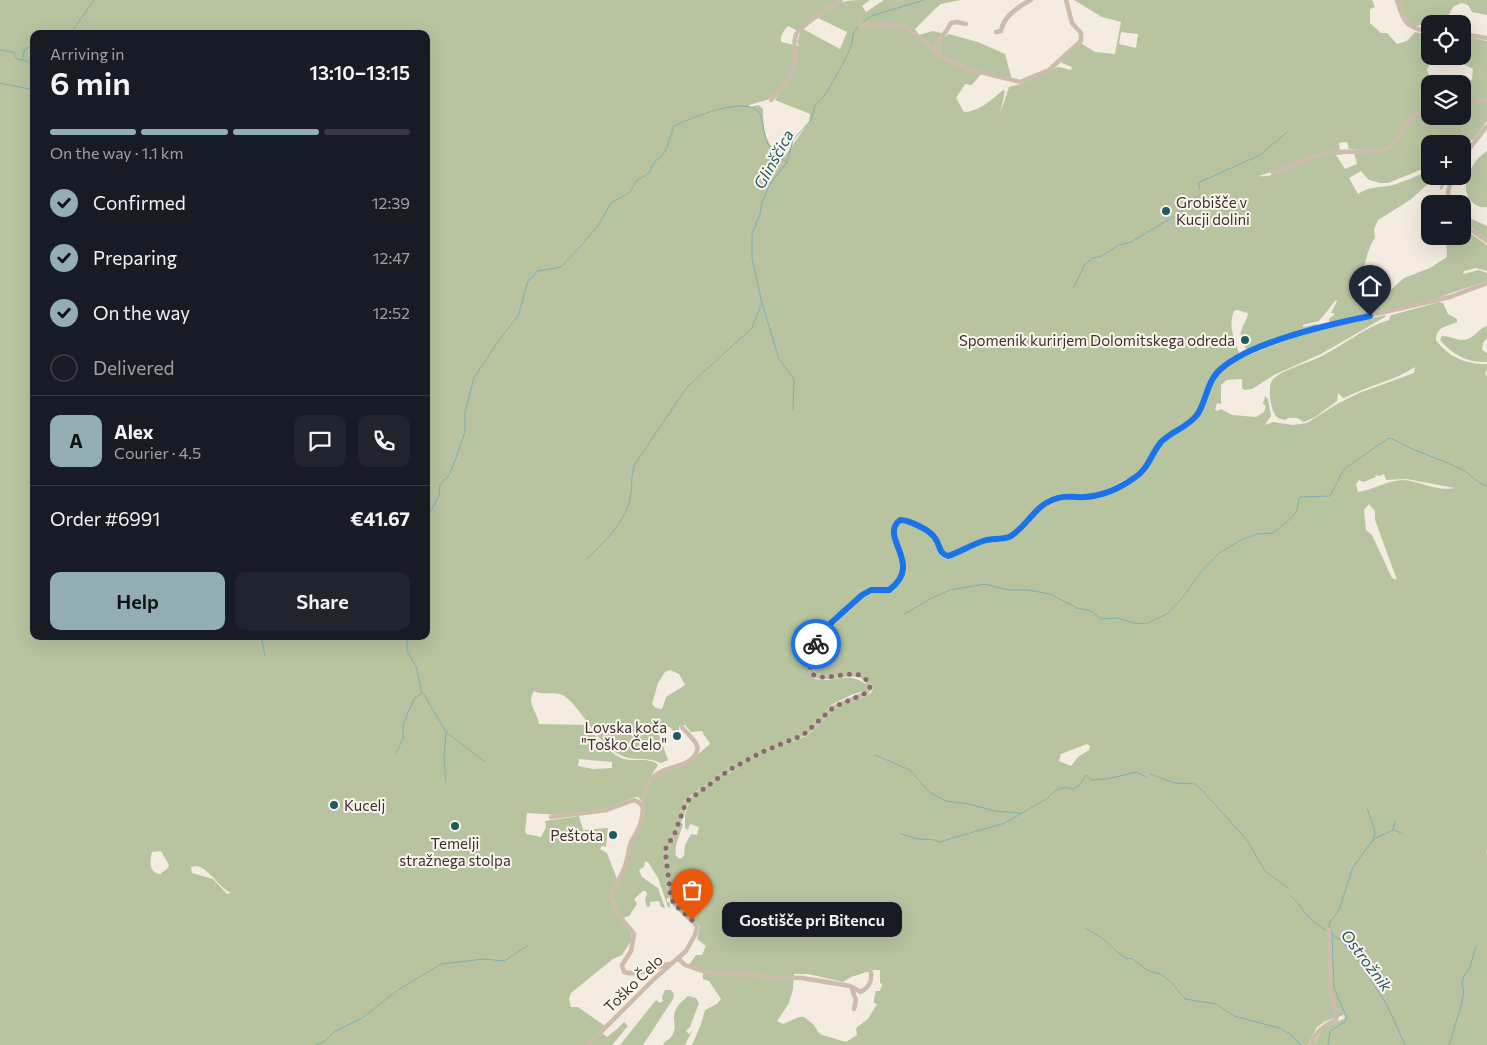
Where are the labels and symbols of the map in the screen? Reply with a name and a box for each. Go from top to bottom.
water label: Glinščica [749,126,797,192]
place label: Grobišče v Kucji dolini [1176,193,1250,228]
marker: Grobišče v Kucji dolini [1160,205,1172,217]
pin [1349,265,1391,316]
place label: Spomenik kurirjem Dolomitskega odreda [959,331,1235,349]
marker: Spomenik kurirjem Dolomitskega odreda [1239,334,1251,346]
courier [791,619,841,669]
place label: Lovska koča "Toško Čelo" [581,718,667,753]
marker: Lovska koča "Toško Čelo" [671,730,683,742]
place label: Kucelj [344,796,385,814]
marker: Kucelj [328,799,340,811]
marker: Temelji stražnega stolpa [449,820,461,832]
place label: Peštota [550,826,603,844]
marker: Peštota [607,829,619,841]
place label: Temelji stražnega stolpa [399,834,511,869]
pin [671,869,713,920]
callout: Gostišče pri Bitencu [722,902,902,938]
water label: Ostrožnik [1338,925,1397,995]
street label: Toško Čelo [599,950,666,1015]

